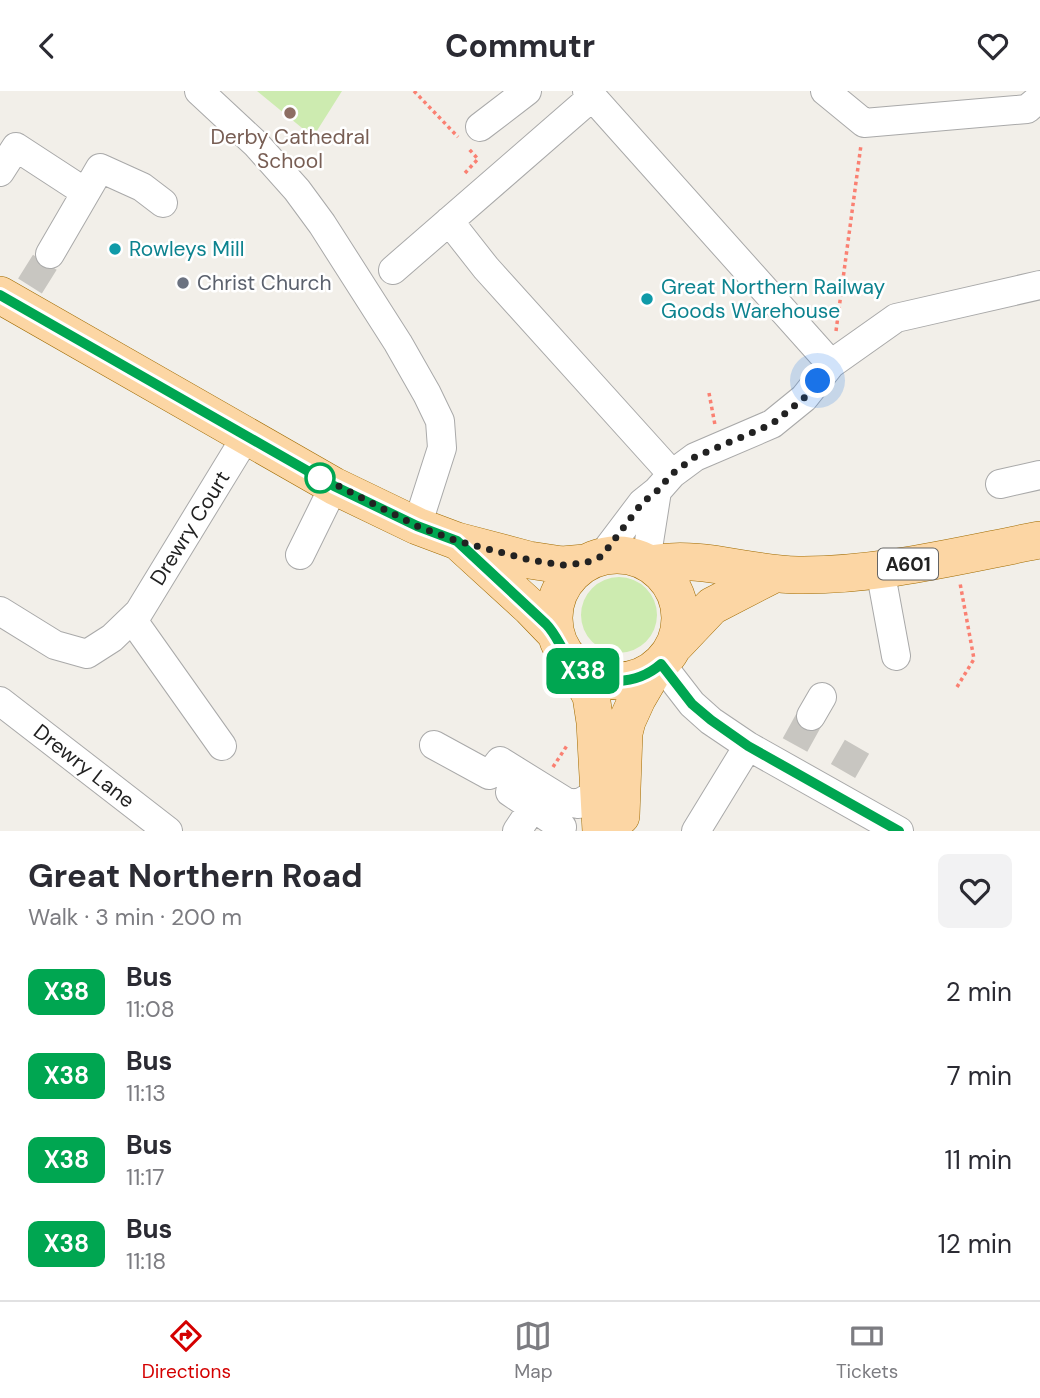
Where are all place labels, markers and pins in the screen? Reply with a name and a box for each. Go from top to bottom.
marker: Derby Cathedral School [282,105,298,121]
place label: Derby Cathedral School [210,123,370,175]
place label: Rowleys Mill [129,235,244,263]
marker: Rowleys Mill [107,241,123,257]
place label: Christ Church [197,269,331,297]
place label: Great Northern Railway Goods Warehouse [661,273,886,325]
marker: Christ Church [175,275,191,291]
marker: Great Northern Railway Goods Warehouse [639,291,655,307]
unlabelled marker [305,463,335,493]

